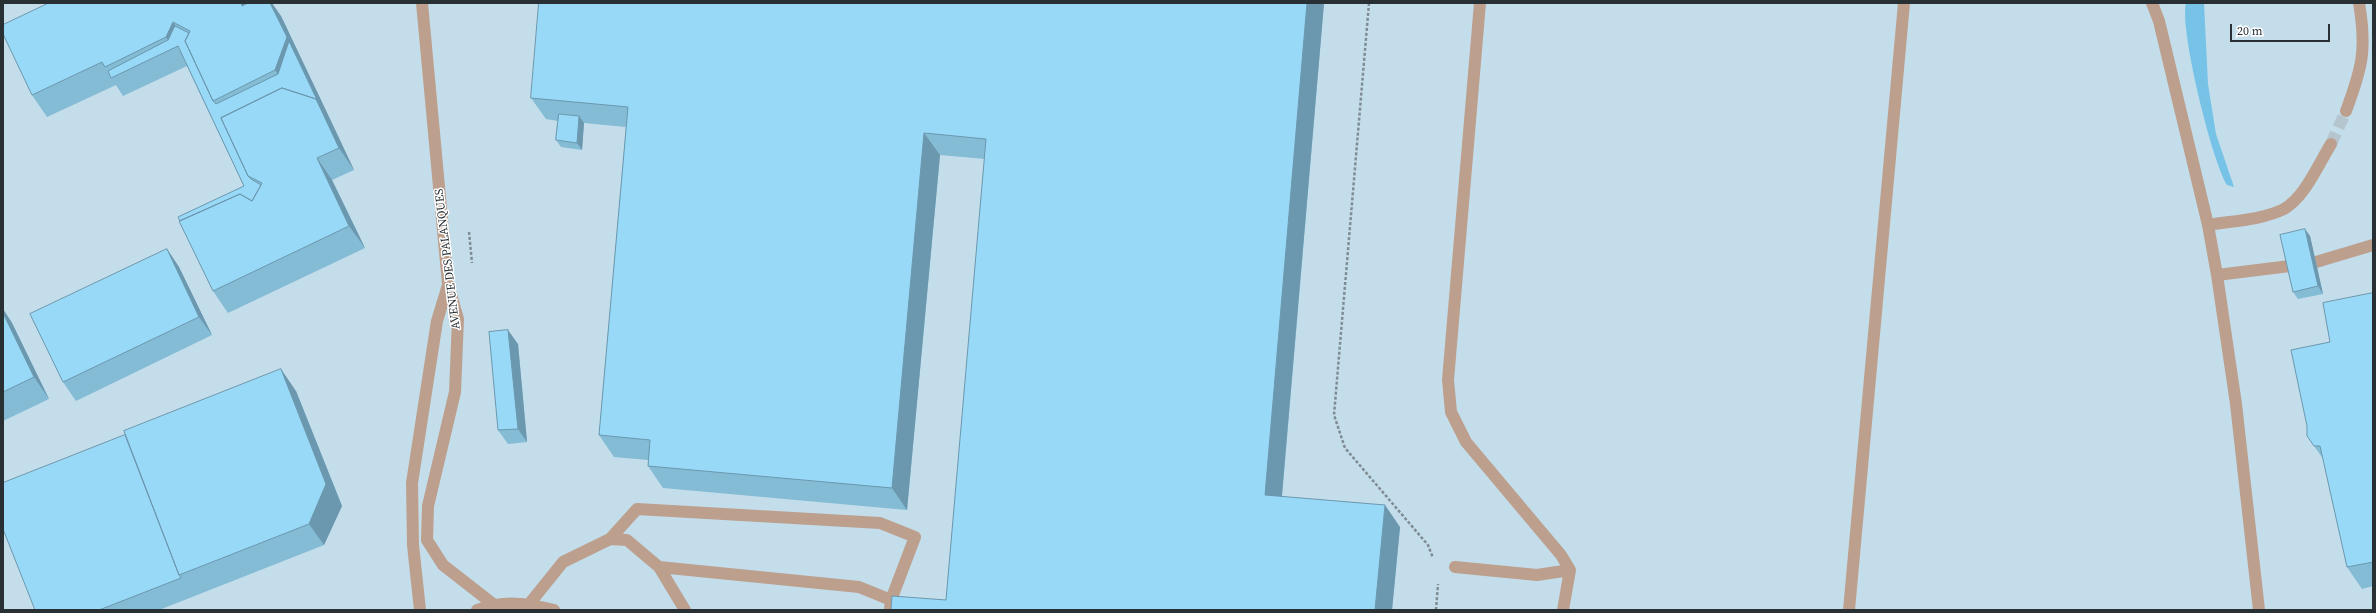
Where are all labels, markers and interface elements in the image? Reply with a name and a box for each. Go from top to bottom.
scale bar [2232,16,2332,42]
text: 20 m [2237,23,2263,39]
street label: AVENUE DES PALANQUES [432,188,464,330]

